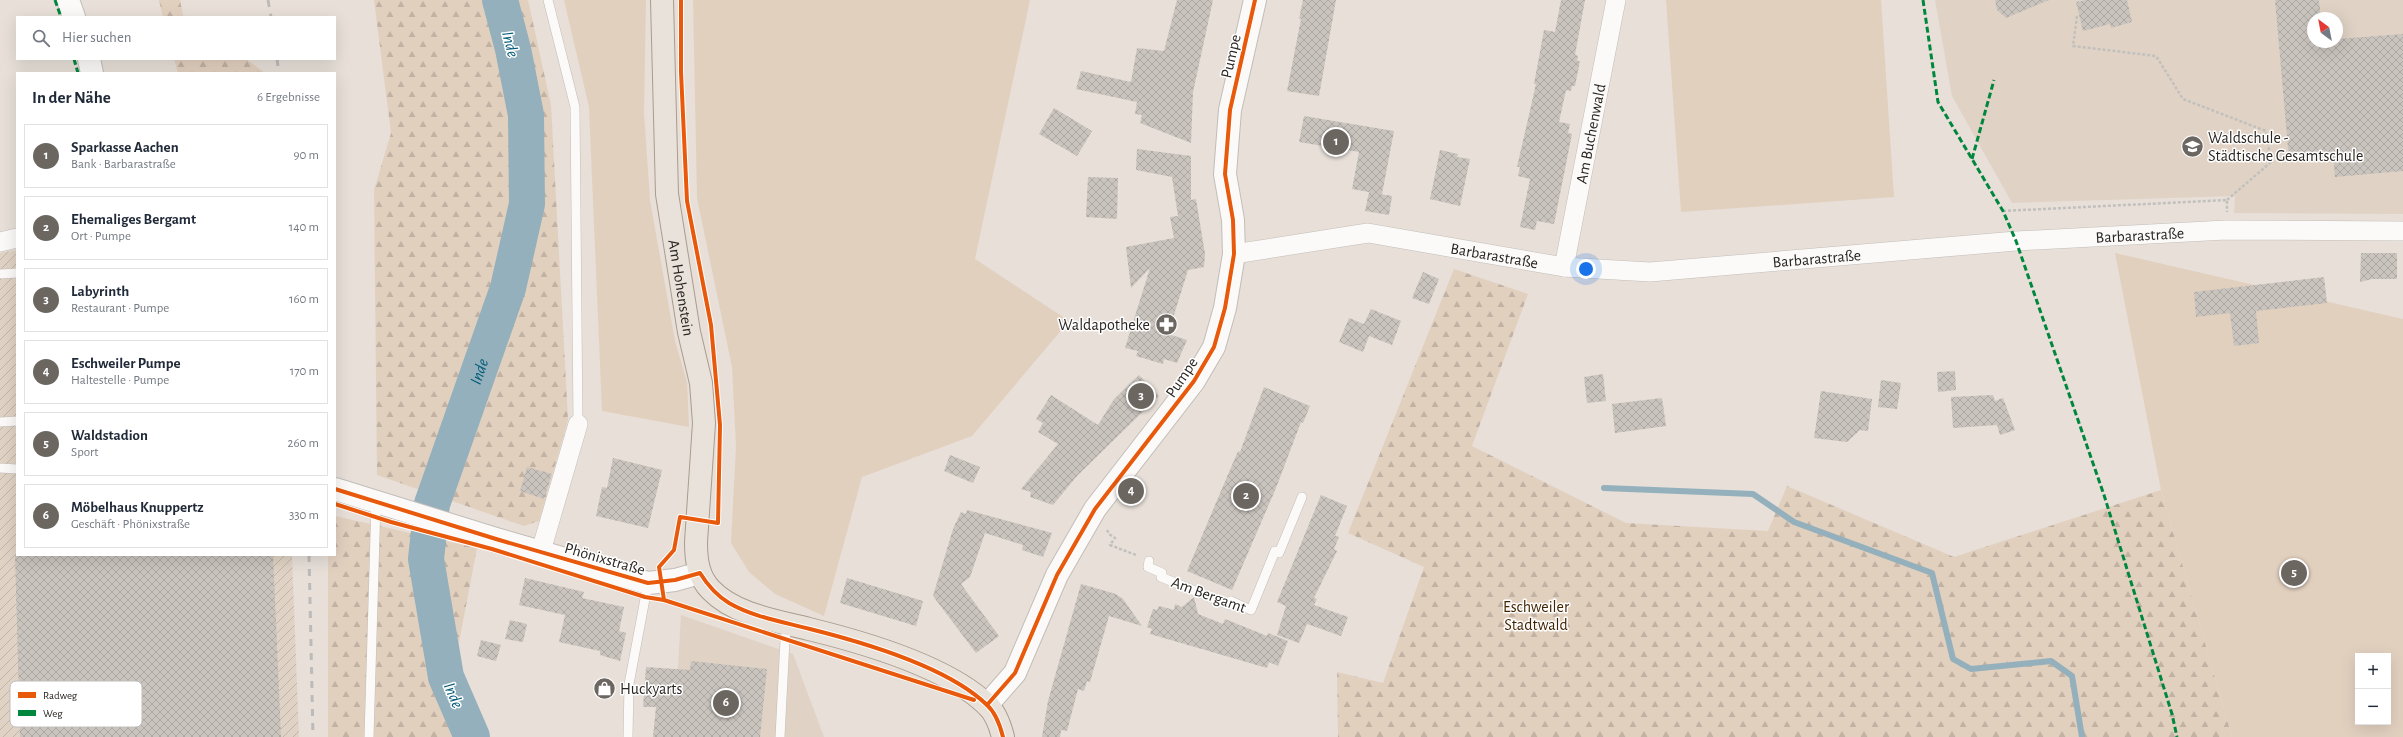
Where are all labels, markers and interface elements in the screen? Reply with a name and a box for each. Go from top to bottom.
north arrow [2307,12,2343,48]
search box [16,16,336,60]
icon: search [30,27,52,49]
water label: Inde [499,29,522,59]
text: Hier suchen [62,30,132,45]
street label: Pumpe [1218,33,1244,80]
street label: Am Buchenwald [1573,82,1609,185]
text: In der Nähe [32,89,111,106]
text: 6 Ergebnisse [257,91,320,104]
pin: 1 [1323,127,1349,157]
place label: Waldschule - Städtische Gesamtschule [2208,130,2363,164]
school or university icon: Waldschule - Städtische Gesamtschule [2179,133,2205,159]
text: Sparkasse Aachen [71,140,179,155]
text: 1 [44,149,48,162]
text: 90 m [293,149,319,162]
text: Bank · Barbarastraße [71,158,176,171]
text: Ehemaliges Bergamt [71,212,196,227]
text: 2 [43,221,49,234]
text: 140 m [289,221,319,234]
street label: Barbarastraße [2095,225,2185,246]
text: Ort · Pumpe [71,230,131,243]
street label: Am Hohenstein [665,239,697,337]
street label: Barbarastraße [1449,240,1539,271]
street label: Barbarastraße [1772,247,1862,271]
your location [1576,259,1596,279]
text: Labyrinth [71,284,129,299]
text: 3 [43,293,49,306]
text: 160 m [289,293,319,306]
text: Restaurant · Pumpe [71,302,169,315]
pharmacy icon: Waldapotheke [1153,311,1179,337]
place label: Waldapotheke [1058,317,1150,333]
street label: Pumpe [1163,355,1201,400]
text: Eschweiler Pumpe [71,356,181,371]
water label: Inde [467,356,491,387]
text: 4 [43,365,49,378]
text: 170 m [290,365,319,378]
text: Haltestelle · Pumpe [71,374,169,387]
pin: 3 [1128,381,1154,411]
text: Waldstadion [71,428,148,443]
text: 5 [43,437,49,450]
text: 260 m [288,437,319,450]
text: Sport [71,446,98,459]
pin: 4 [1118,476,1144,506]
pin: 2 [1233,481,1259,511]
text: Möbelhaus Knuppertz [71,500,204,515]
text: 6 [43,509,49,522]
text: 330 m [289,509,319,522]
text: Geschäft · Phönixstraße [71,518,190,531]
street label: Phönixstraße [563,540,647,578]
pin: 5 [2281,558,2307,588]
street label: Am Bergamt [1169,574,1248,616]
park label: Eschweiler Stadtwald [1503,599,1570,633]
map controls [2355,653,2391,725]
button: + [2355,653,2391,689]
shop icon: Huckyarts [591,675,617,701]
water label: Inde [441,680,466,711]
legend [10,681,142,727]
place label: Huckyarts [620,681,682,698]
pin: 6 [713,688,739,718]
button: − [2355,689,2391,725]
text: Radweg [43,690,78,701]
text: Weg [43,708,63,719]

